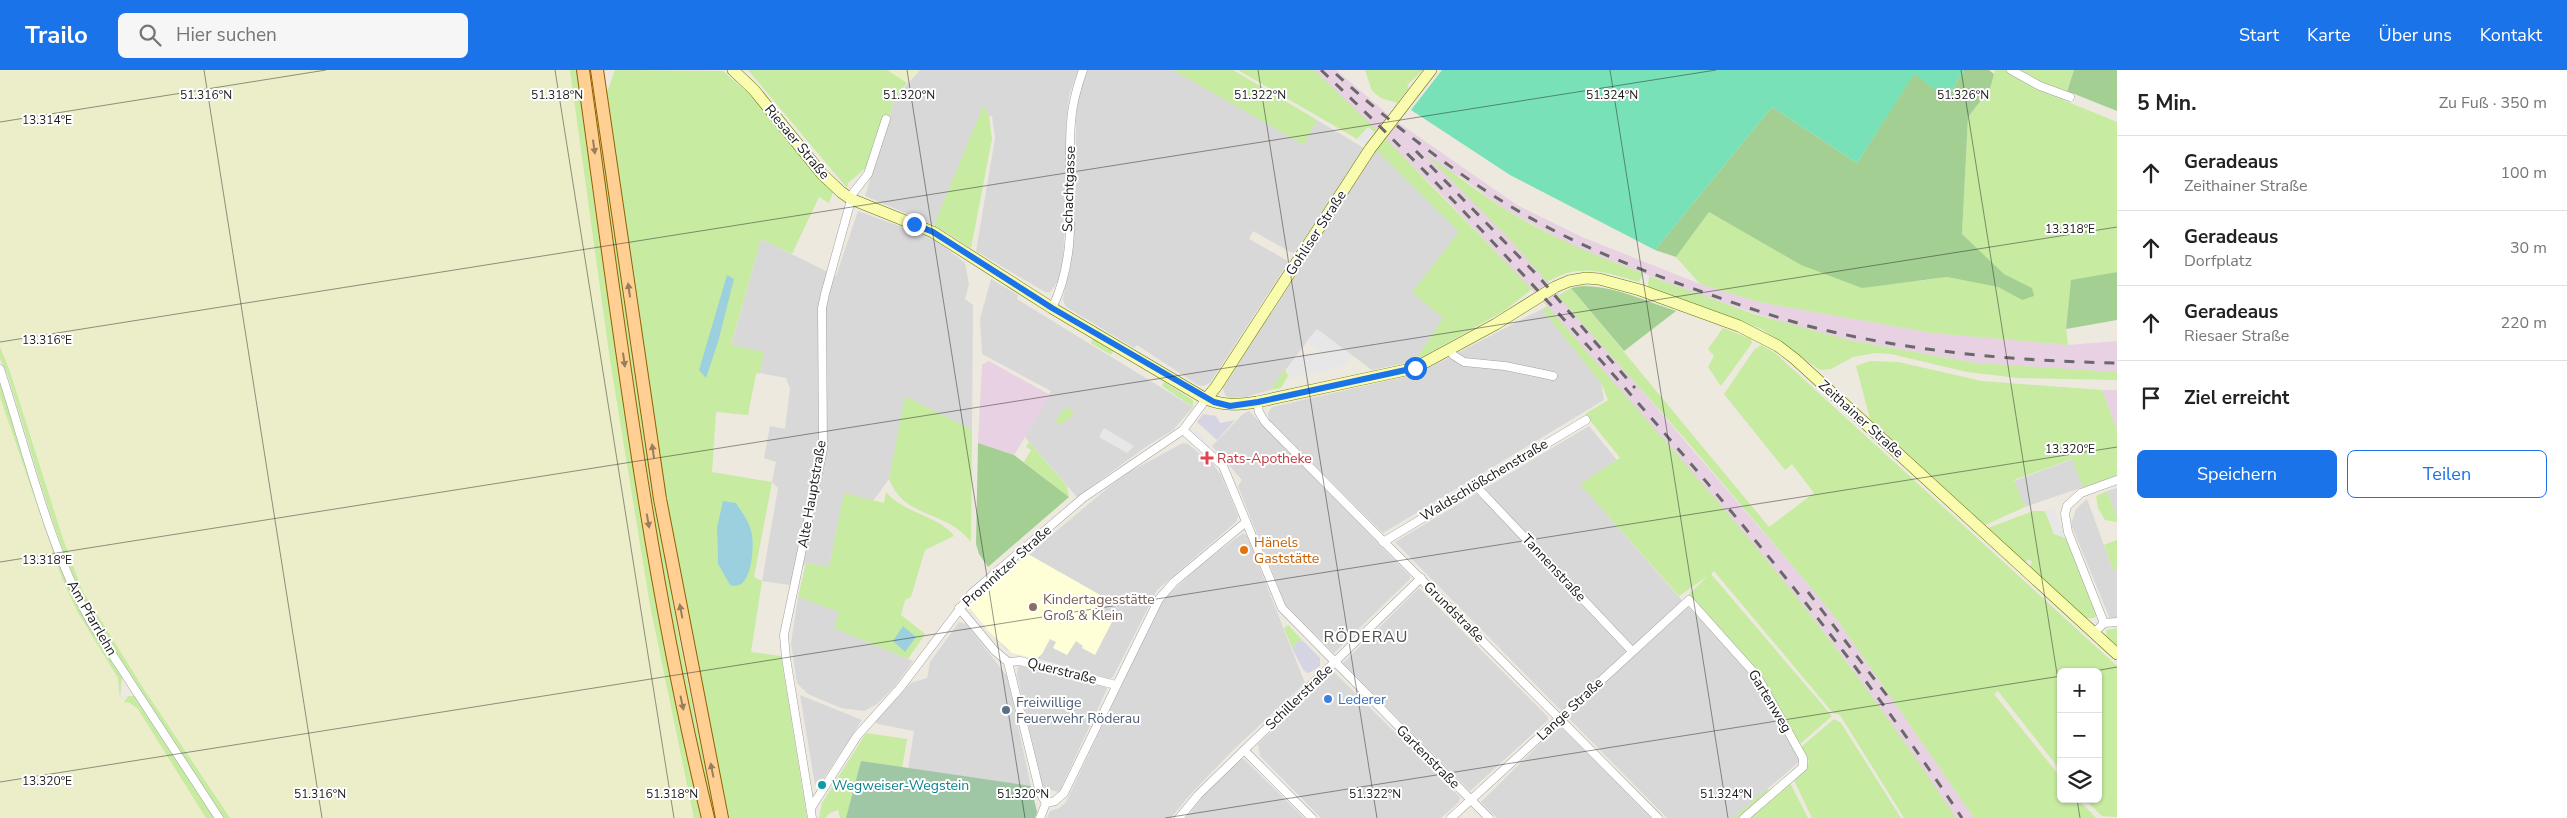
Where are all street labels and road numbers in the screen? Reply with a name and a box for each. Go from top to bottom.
street label: Riesaer Straße [760,101,834,183]
street label: Schachtgasse [1058,146,1080,232]
street label: Gohliser Straße [1281,187,1351,279]
street label: Zeithainer Straße [1814,376,1908,462]
street label: Waldschlößchenstraße [1417,434,1551,526]
street label: Alte Hauptstraße [793,439,831,549]
street label: Promnitzer Straße [958,521,1056,611]
street label: Tannenstraße [1518,530,1590,606]
street label: Am Pfarrlehn [63,577,121,659]
street label: Grundstraße [1419,577,1489,647]
street label: Querstraße [1025,653,1099,689]
street label: Schillerstraße [1261,660,1337,734]
street label: Gartenweg [1744,666,1796,736]
street label: Lange Straße [1533,673,1607,745]
street label: Gartenstraße [1392,721,1464,793]

